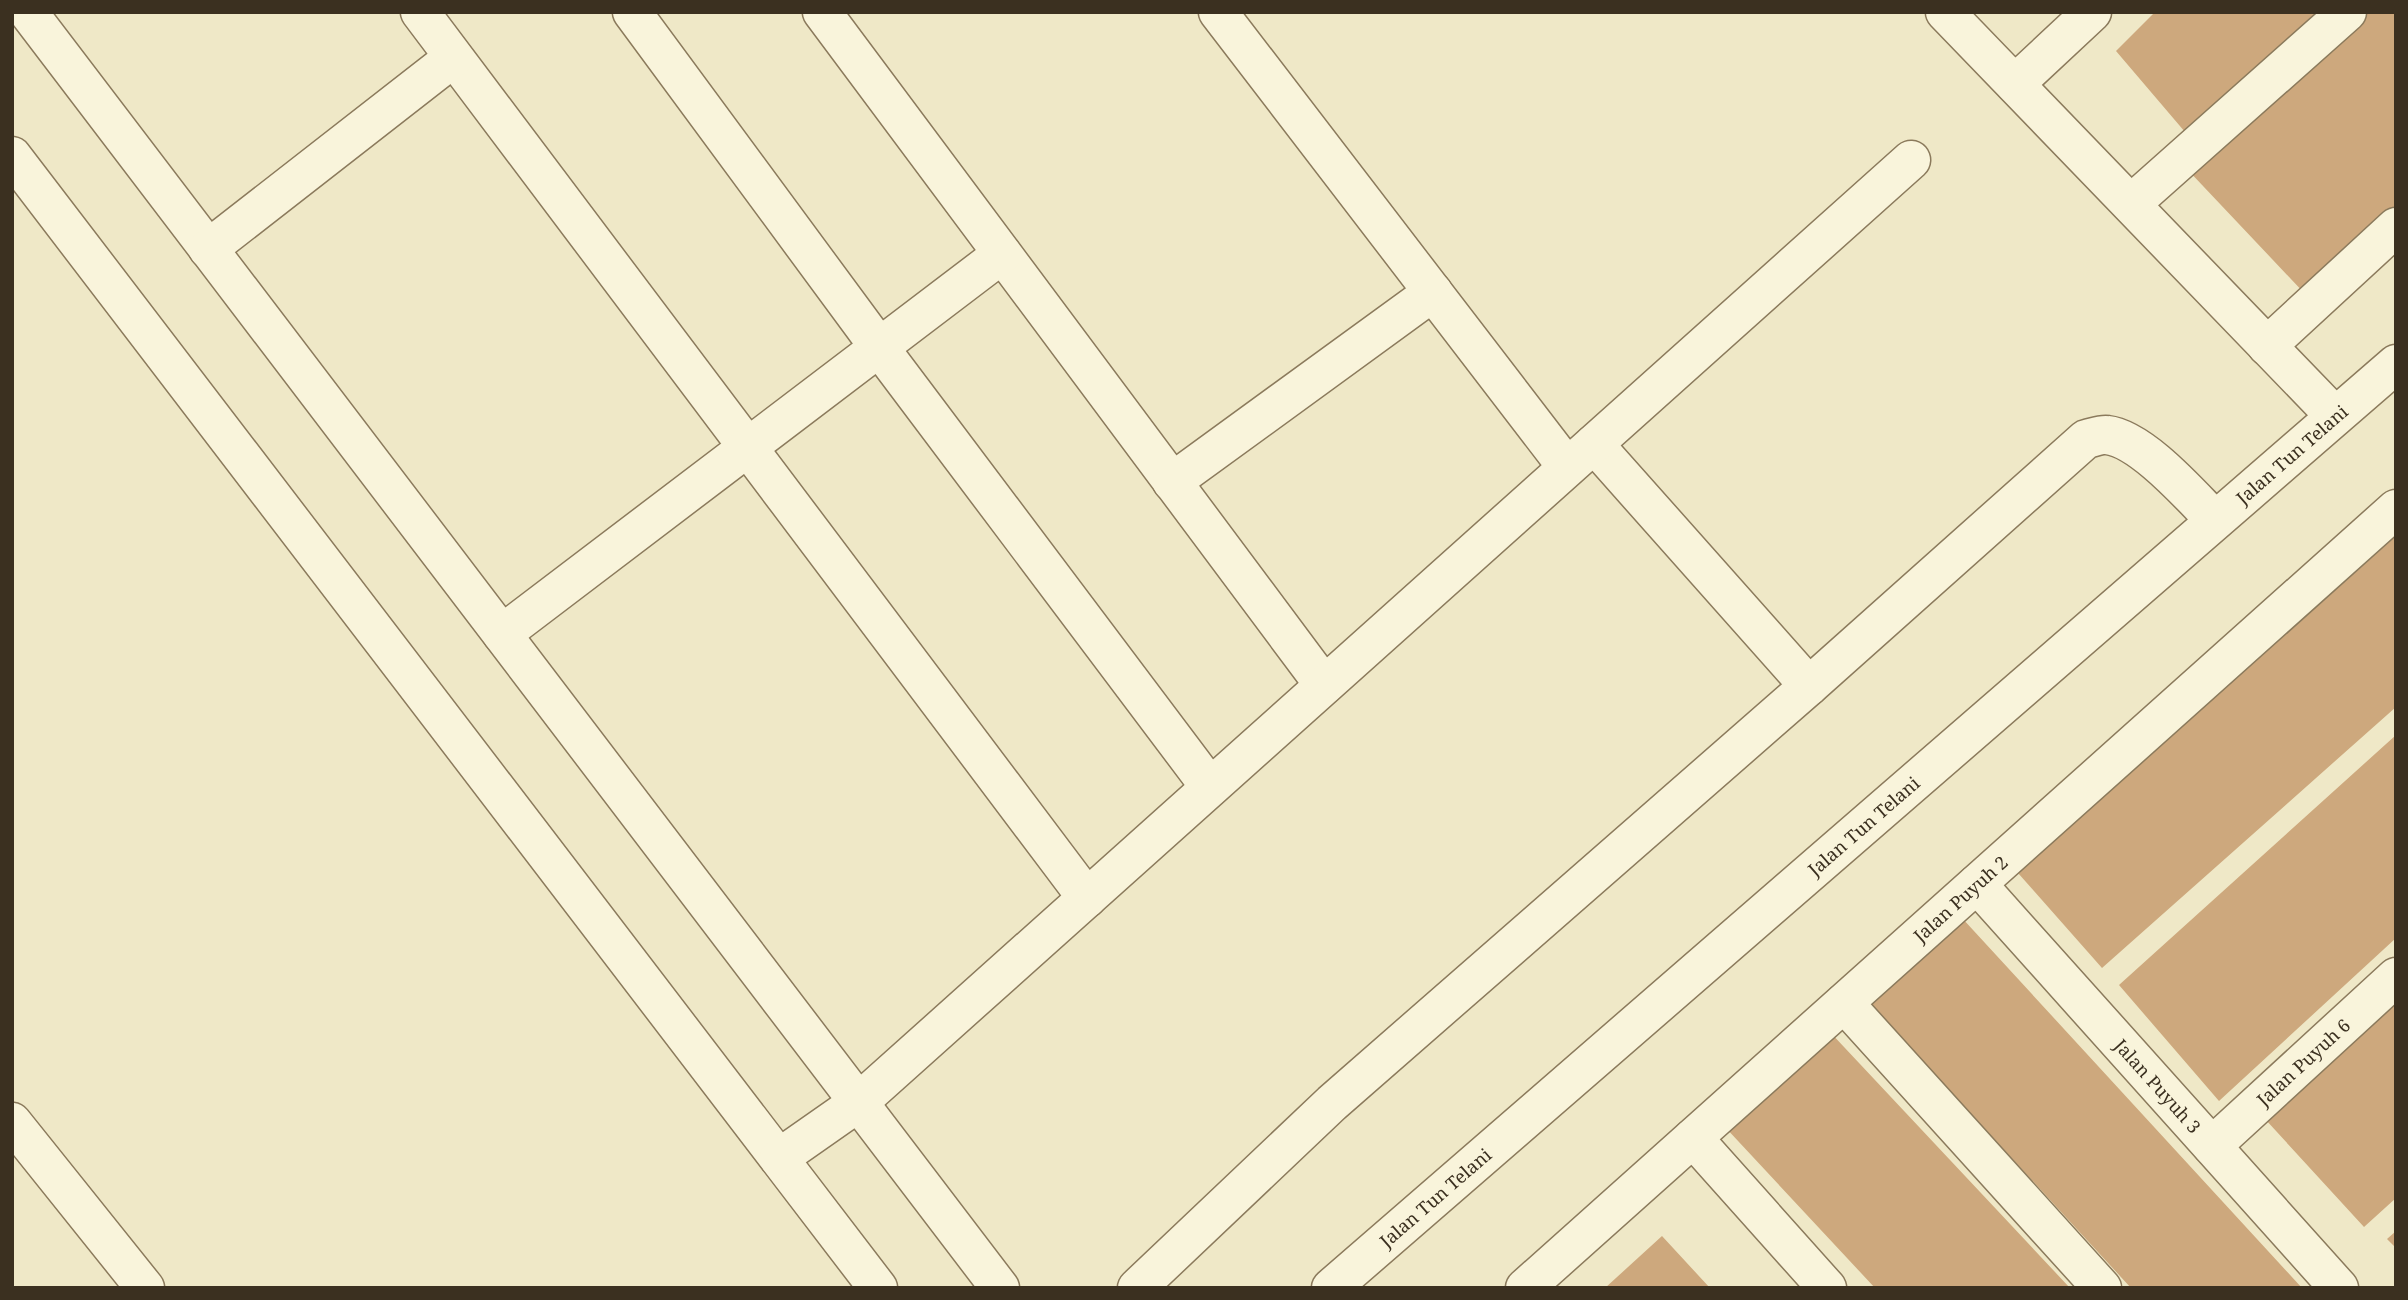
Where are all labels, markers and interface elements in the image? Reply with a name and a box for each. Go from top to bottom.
street label: Jalan Tun Telani [2230,399,2353,510]
street label: Jalan Tun Telani [1802,771,1925,882]
street label: Jalan Puyuh 2 [1907,850,2013,948]
street label: Jalan Puyuh 6 [2251,1013,2355,1112]
street label: Jalan Puyuh 3 [2109,1033,2206,1138]
street label: Jalan Tun Telani [1374,1142,1496,1253]

